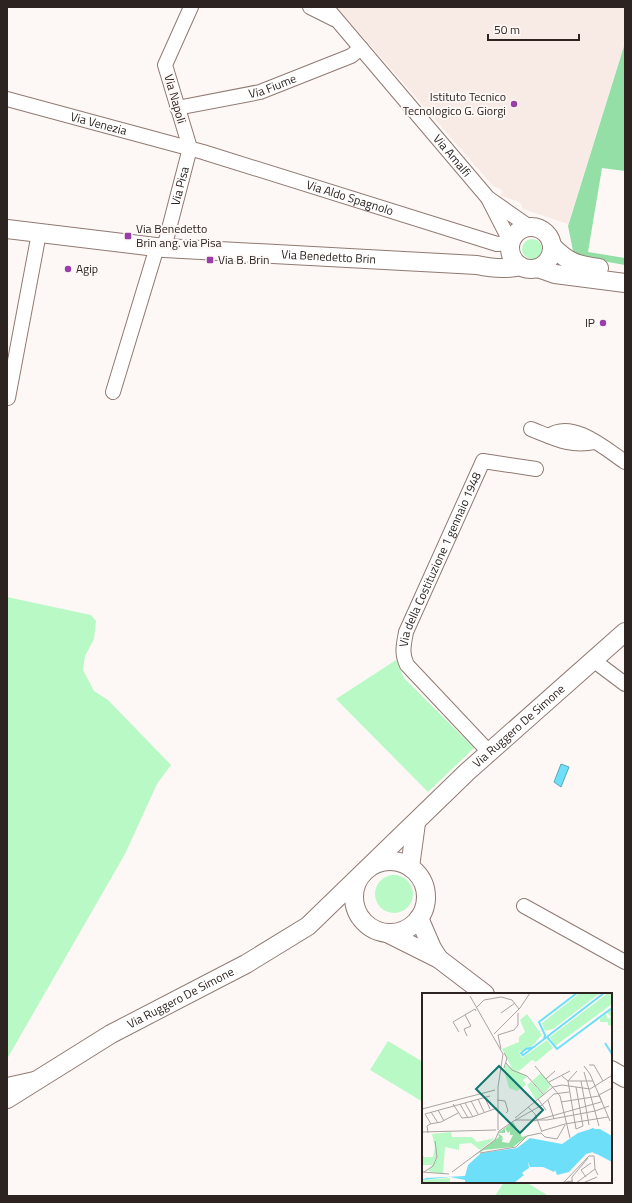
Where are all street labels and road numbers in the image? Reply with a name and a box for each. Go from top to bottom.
street label: Via Fiume [247,69,299,103]
street label: Via Napoli [159,72,192,126]
street label: Via Venezia [69,107,129,140]
street label: Via Amalfi [429,130,476,181]
street label: Via Pisa [165,164,194,208]
street label: Via Aldo Spagnolo [304,175,396,220]
street label: Via Benedetto Brin [281,244,376,268]
street label: Via della Costituzione 1 gennaio 1948 [394,469,486,648]
street label: Via Ruggero De Simone [468,679,569,772]
street label: Via Ruggero De Simone [124,962,237,1033]

